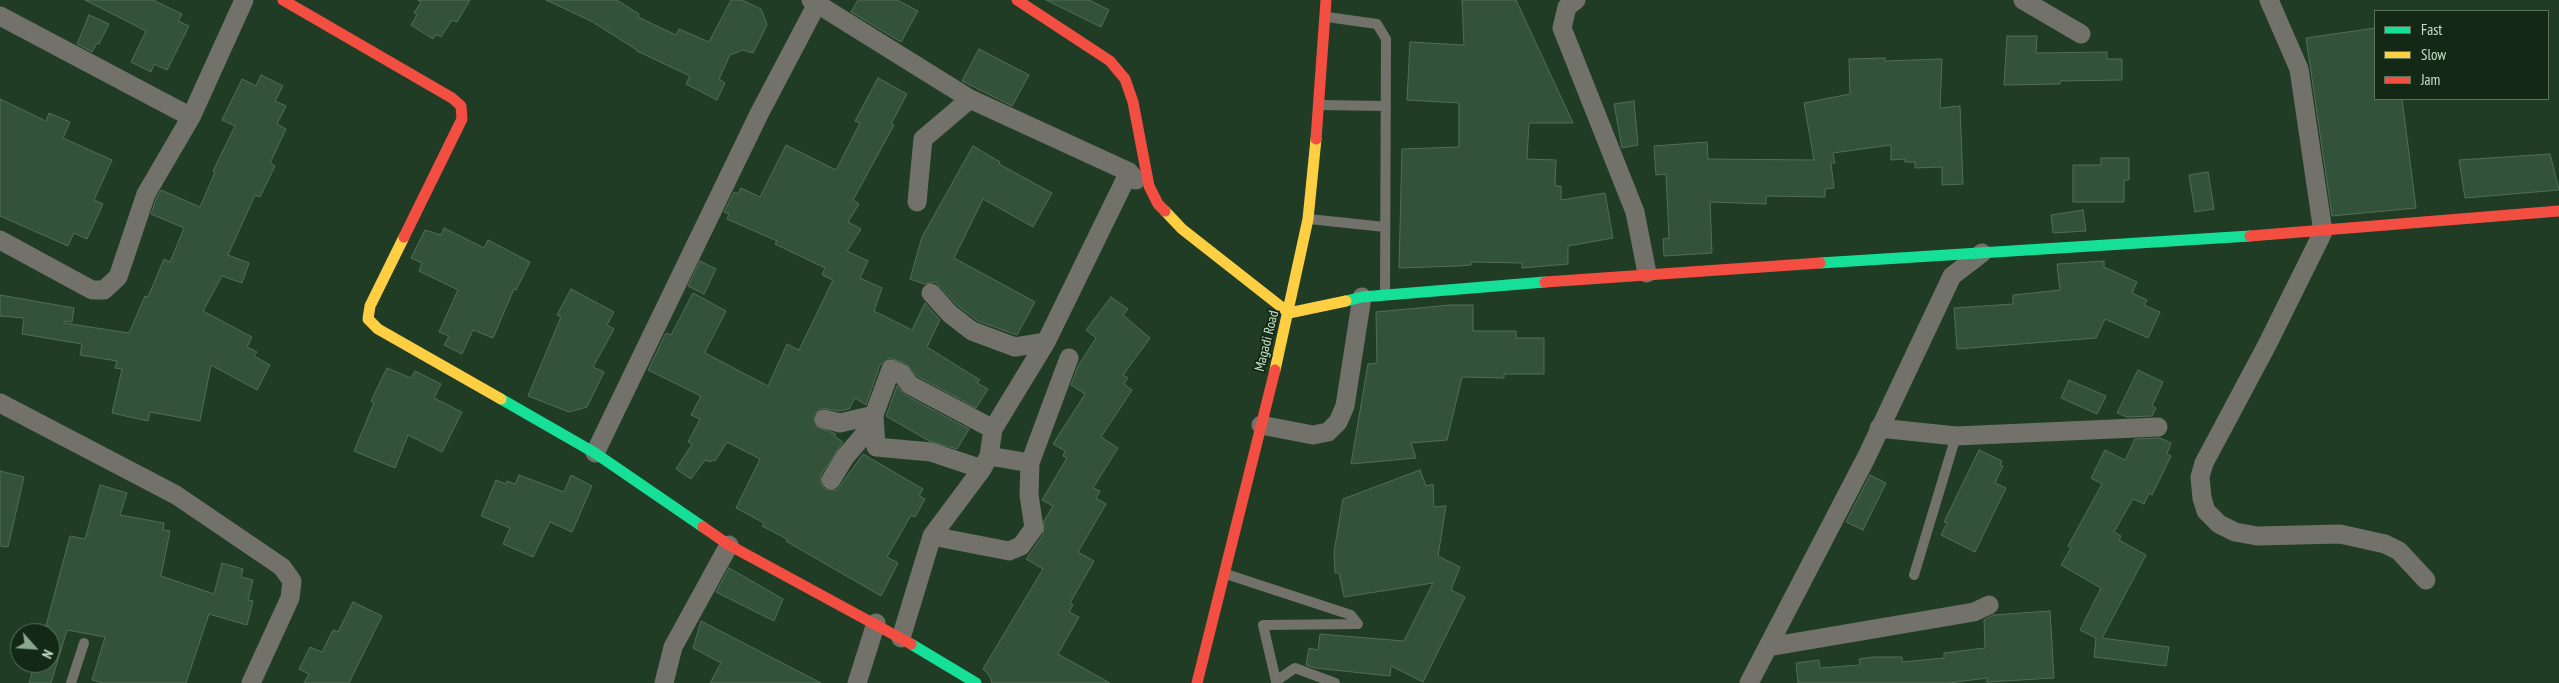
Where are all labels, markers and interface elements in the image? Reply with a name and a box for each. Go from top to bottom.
legend [2374,10,2549,100]
text: Fast [2421,20,2442,39]
text: Slow [2421,45,2446,64]
text: Jam [2421,70,2440,89]
street label: Magadi Road [1251,309,1283,373]
north arrow [10,623,60,673]
text: N [38,647,57,661]

